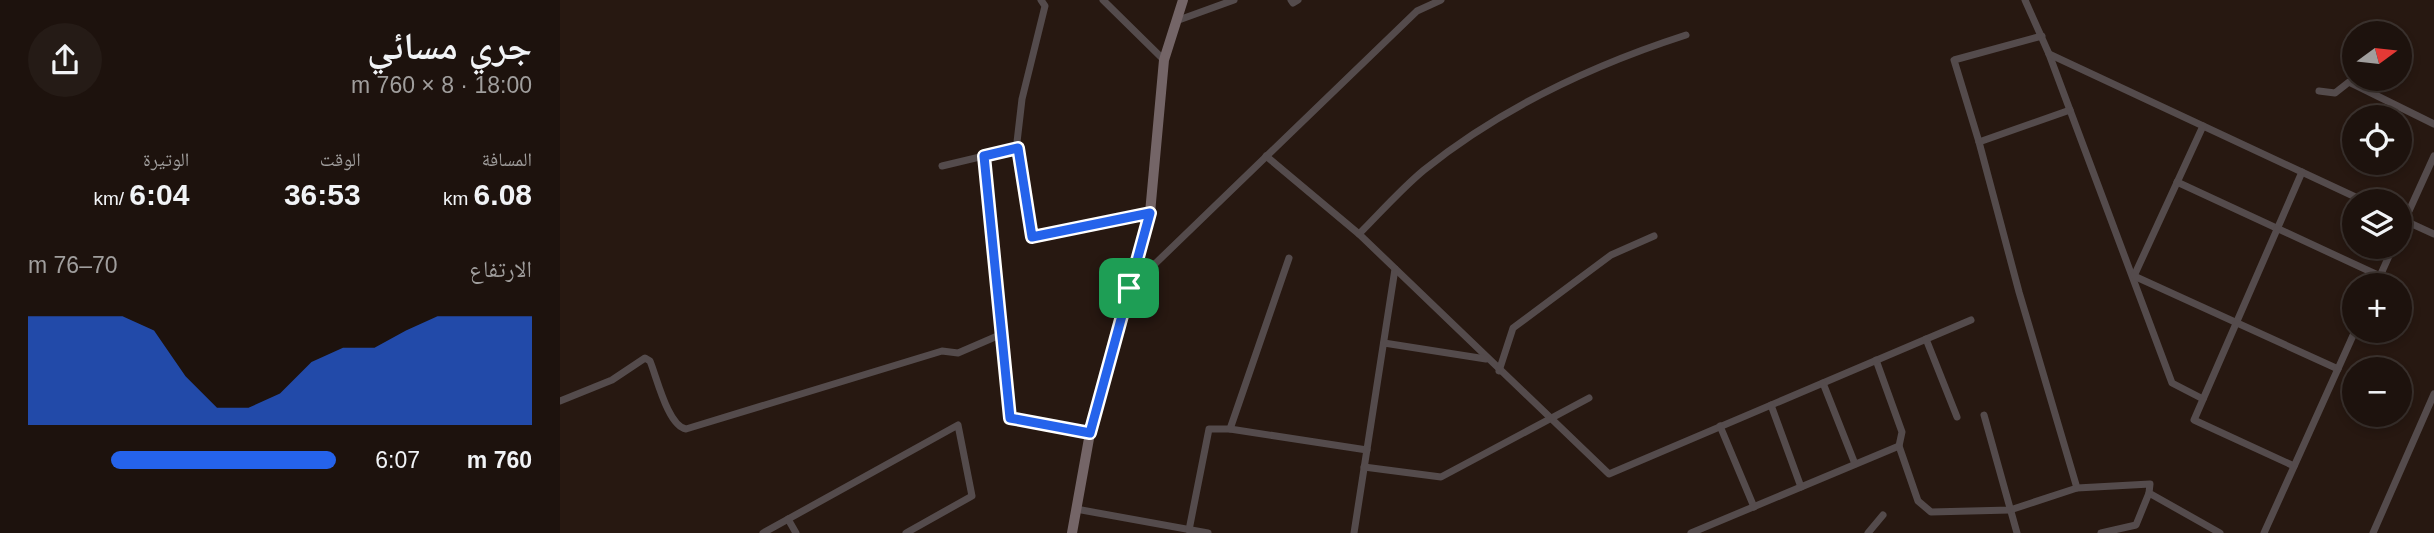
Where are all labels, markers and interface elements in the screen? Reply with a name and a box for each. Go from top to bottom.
north arrow [2342,21,2412,91]
map controls [2342,21,2412,427]
button: share [28,23,102,97]
text: جري مسائي [367,25,532,67]
text: 18:00 · 8 × 760 m [351,72,532,98]
button: locate [2342,105,2412,175]
text: الوتيرة [143,149,189,170]
text: الوقت [320,149,361,170]
text: المسافة [482,149,532,170]
text: 6:04 [129,178,189,211]
text: 36:53 [284,178,361,211]
text: 6.08 [474,178,532,211]
text: /km [93,188,129,209]
text: km [443,188,474,209]
button: layers [2342,189,2412,259]
text: 70–76 m [28,252,118,278]
text: الارتفاع [469,256,532,282]
pin [1099,258,1159,318]
icon: arrive [1110,269,1148,307]
button: + [2342,273,2412,343]
button: − [2342,357,2412,427]
text: 6:07 [375,447,420,473]
text: 760 m [467,447,532,473]

